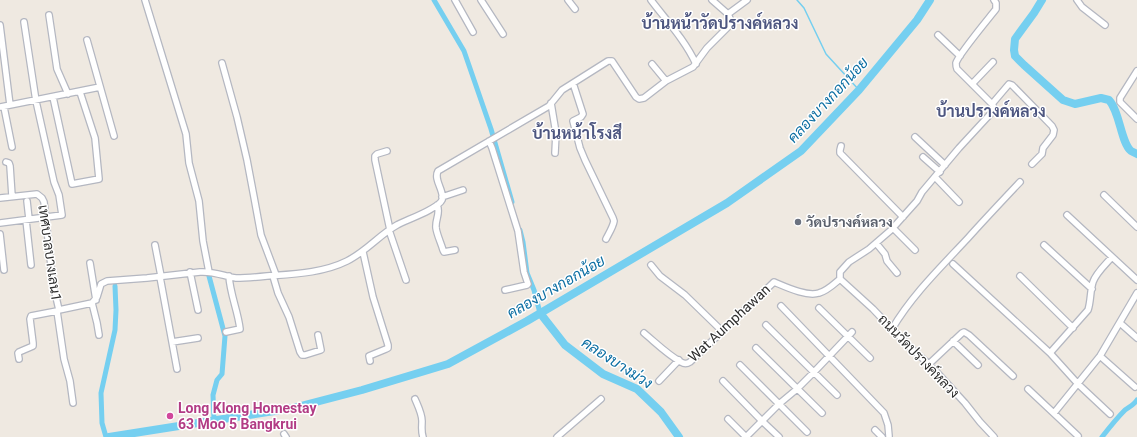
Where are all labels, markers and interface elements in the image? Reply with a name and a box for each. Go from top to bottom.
district label: บ้านหน้าวัดปรางค์หลวง [642,12,798,33]
water label: คลองบางกอกน้อย [783,53,872,146]
district label: บ้านปรางค์หลวง [936,100,1046,121]
district label: บ้านหน้าโรงสี [532,122,622,143]
street label: เทศบาลบางเลน1 [35,204,65,302]
place label: วัดปรางค์หลวง [806,213,893,230]
marker: วัดปรางค์หลวง [793,217,803,227]
water label: คลองบางกอกน้อย [503,251,609,322]
street label: Wat Aumphawan [685,281,773,365]
street label: ถนนวัดปรางค์หลวง [875,310,964,401]
water label: คลองบางม่วง [578,333,656,393]
place label: Long Klong Homestay 63 Moo 5 Bangkrui [178,400,317,432]
marker: Long Klong Homestay 63 Moo 5 Bangkrui [165,411,175,421]

